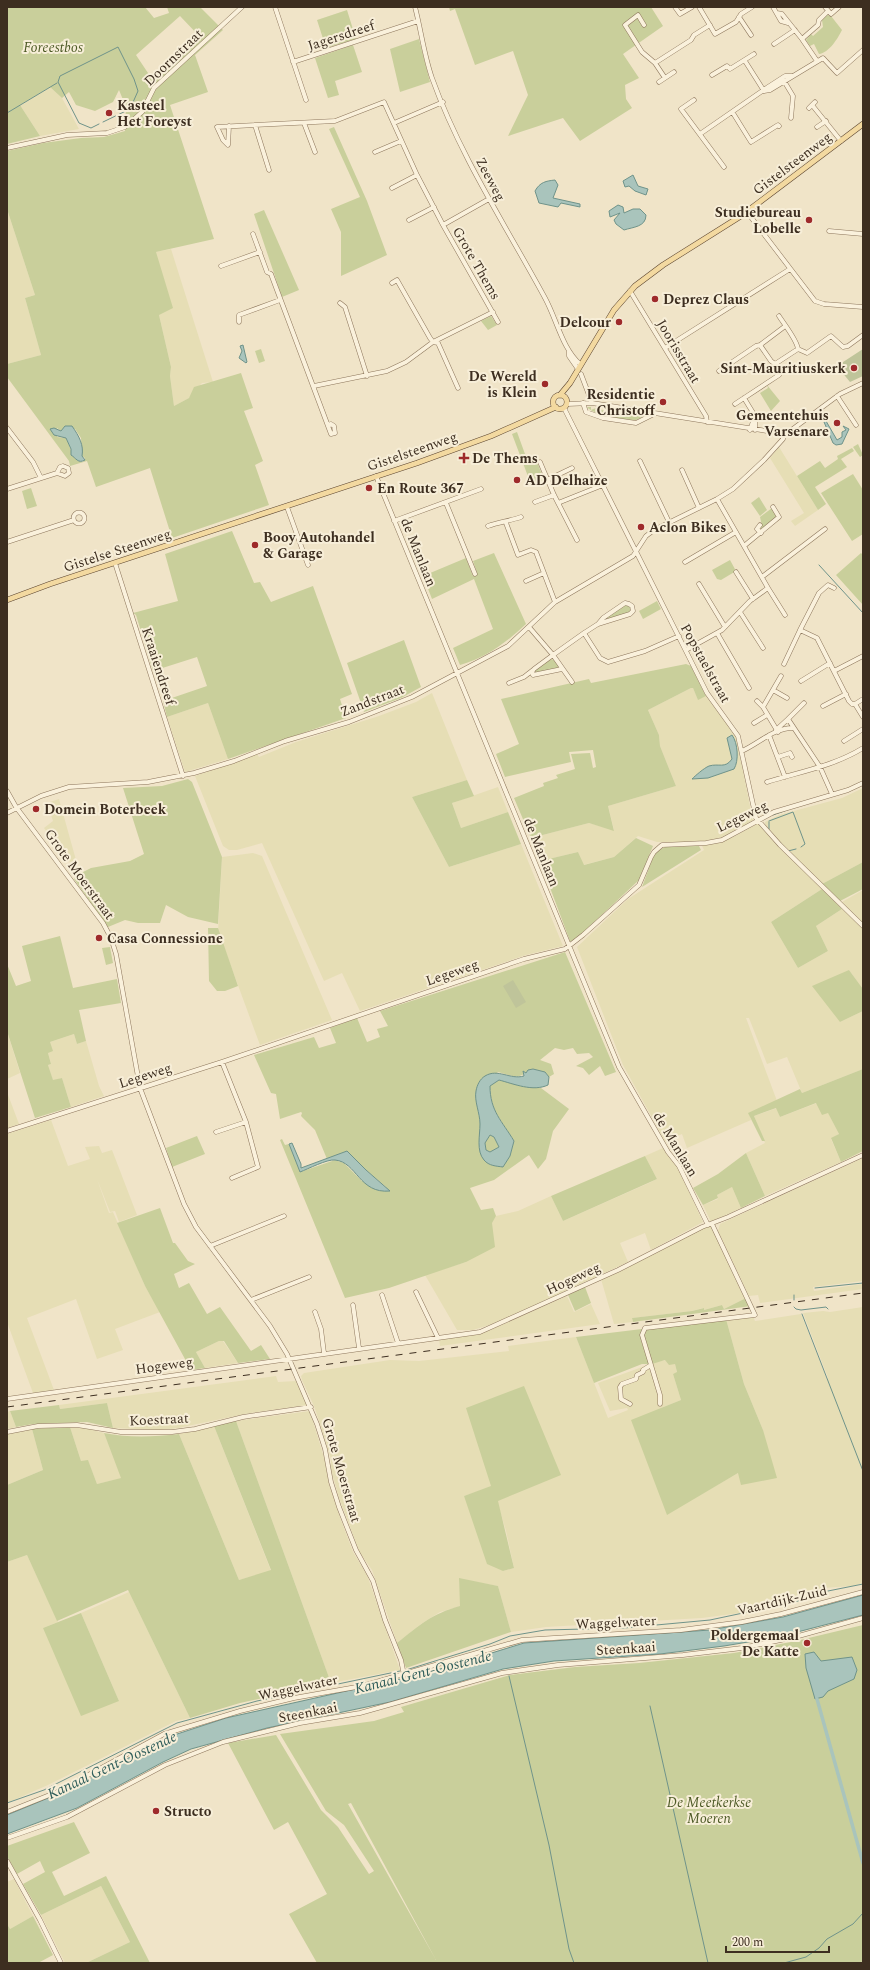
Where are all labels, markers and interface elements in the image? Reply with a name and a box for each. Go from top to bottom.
street label: Jagersdreef [305,14,379,56]
street label: Doornstraat [139,24,208,91]
park label: Foreestbos [23,37,83,58]
place label: Kasteel Het Foreyst [117,95,193,132]
marker: Kasteel Het Foreyst [104,108,114,118]
street label: Gistelsteenweg [748,127,836,200]
street label: Zeeweg [470,153,511,205]
place label: Studiebureau Lobelle [715,202,802,239]
marker: Studiebureau Lobelle [804,215,814,225]
street label: Grote Thems [447,223,506,304]
place label: Deprez Claus [663,289,749,310]
marker: Deprez Claus [650,294,660,304]
place label: Delcour [560,312,611,333]
street label: Joorisstraat [651,315,706,387]
marker: Delcour [614,317,624,327]
place label: Sint-Mauritiuskerk [720,358,847,379]
marker: Sint-Mauritiuskerk [849,363,859,373]
place label: De Wereld is Klein [469,366,537,403]
marker: De Wereld is Klein [540,379,550,389]
place label: Residentie Christoff [586,384,657,421]
marker: Residentie Christoff [658,397,668,407]
place label: Gemeentehuis Varsenare [736,405,829,442]
marker: Gemeentehuis Varsenare [832,418,842,428]
street label: Gistelsteenweg [364,426,460,477]
place label: De Thems [472,448,538,469]
marker: De Thems [459,453,469,463]
place label: AD Delhaize [525,470,608,491]
marker: AD Delhaize [512,475,522,485]
place label: En Route 367 [377,478,464,499]
marker: En Route 367 [364,483,374,493]
street label: de Manlaan [395,515,442,590]
place label: Aclon Bikes [649,517,726,538]
marker: Aclon Bikes [636,522,646,532]
street label: Gistelse Steenweg [61,523,174,578]
place label: Booy Autohandel & Garage [263,527,375,564]
marker: Booy Autohandel & Garage [250,540,260,550]
street label: Popstaelstraat [675,620,736,707]
street label: Kraaiendreef [136,625,181,709]
street label: Zandstraat [337,679,407,722]
street label: Legeweg [713,795,771,838]
place label: Domein Boterbeek [44,799,167,820]
marker: Domein Boterbeek [31,804,41,814]
street label: de Manlaan [518,815,565,890]
street label: Grote Moerstraat [39,824,120,924]
place label: Casa Connessione [107,928,223,949]
marker: Casa Connessione [94,933,104,943]
street label: Legeweg [423,954,482,991]
street label: Legeweg [116,1057,174,1094]
street label: de Manlaan [648,1108,703,1181]
street label: Hogeweg [542,1257,604,1300]
street label: Hogeweg [134,1351,194,1380]
street label: Koestraat [129,1407,189,1432]
street label: Grote Moerstraat [317,1415,366,1525]
street label: Vaartdijk-Zuid [735,1580,829,1621]
street label: Waggelwater [575,1610,657,1635]
place label: Poldergemaal De Katte [710,1625,799,1662]
street label: Steenkaai [595,1636,657,1661]
marker: Poldergemaal De Katte [802,1638,812,1648]
water label: Kanaal Gent-Oostende [352,1644,494,1701]
street label: Waggelwater [256,1669,340,1706]
street label: Steenkaai [277,1696,340,1729]
water label: Kanaal Gent-Oostende [44,1725,181,1806]
park label: De Meetkerkse Moeren [667,1792,751,1829]
place label: Structo [164,1801,212,1822]
marker: Structo [151,1806,161,1816]
scale bar [726,1928,829,1954]
text: 200 m [732,1933,763,1952]

